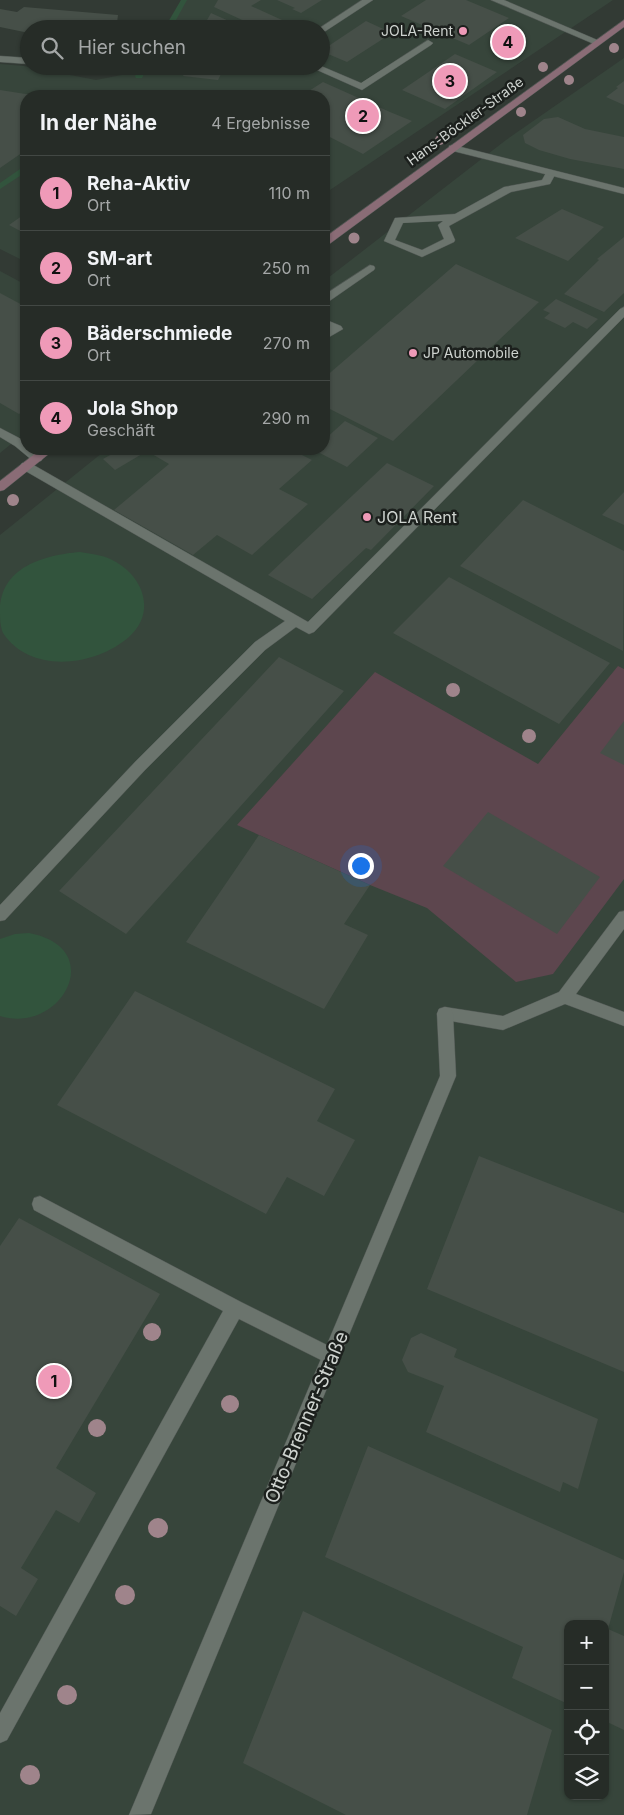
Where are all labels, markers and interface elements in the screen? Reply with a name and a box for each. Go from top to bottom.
search box [20,20,330,75]
place label: JOLA-Rent [381,22,453,39]
pin: 4 [492,23,524,61]
marker: JOLA-Rent [457,25,469,37]
icon: search [38,34,66,62]
text: Hier suchen [78,36,186,59]
pin: 3 [434,62,466,100]
street label: Hans-Böckler-Straße [403,73,526,169]
pin: 2 [347,97,379,135]
text: In der Nähe [40,110,157,135]
text: 4 Ergebnisse [211,113,310,133]
text: Reha-Aktiv [87,172,190,195]
text: 1 [53,183,59,203]
text: 110 m [268,183,310,203]
text: Ort [87,195,111,215]
text: SM-art [87,247,152,270]
text: 2 [51,258,61,278]
text: 250 m [262,258,310,278]
text: Ort [87,270,111,290]
text: Bäderschmiede [87,322,232,345]
text: 3 [51,333,61,353]
text: 270 m [263,333,310,353]
place label: JP Automobile [423,344,519,361]
text: Ort [87,345,111,365]
marker: JP Automobile [407,347,419,359]
text: Jola Shop [87,397,178,420]
text: 4 [51,408,61,428]
text: 290 m [262,408,310,428]
text: Geschäft [87,420,155,440]
place label: JOLA Rent [377,507,457,527]
marker: JOLA Rent [361,511,373,523]
your location [348,853,374,879]
street label: Otto-Brenner-Straße [260,1328,353,1507]
pin: 1 [38,1362,70,1400]
map controls [564,1620,609,1800]
button: + [564,1620,609,1665]
button: − [564,1665,609,1710]
button: locate [564,1710,609,1755]
button: layers [564,1755,609,1800]

